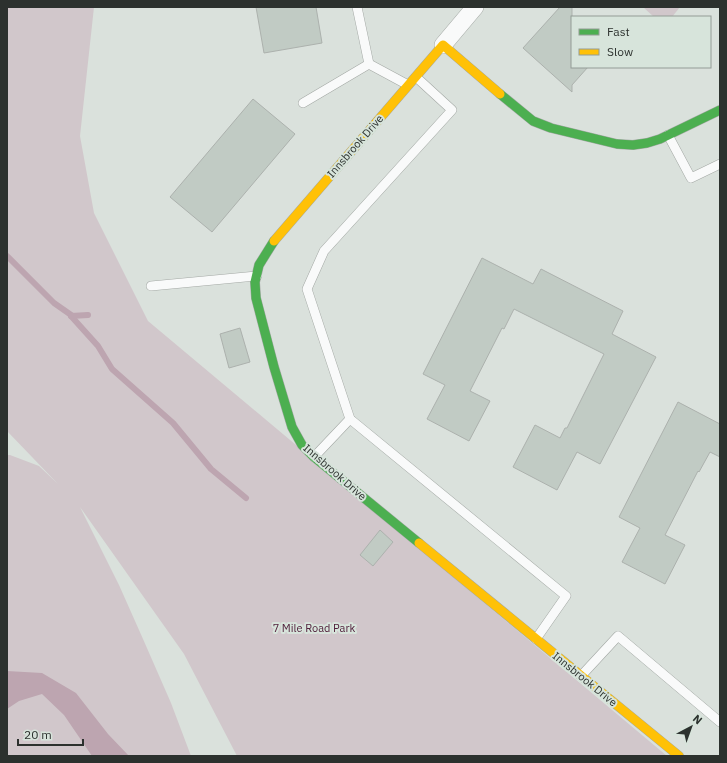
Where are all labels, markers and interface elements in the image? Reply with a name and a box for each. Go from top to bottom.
legend [571,16,711,68]
text: Fast [607,24,630,39]
text: Slow [607,44,633,59]
street label: Innsbrook Drive [324,112,386,180]
street label: Innsbrook Drive [301,441,369,503]
park label: 7 Mile Road Park [273,621,356,635]
street label: Innsbrook Drive [550,649,620,709]
north arrow [671,707,711,747]
text: N [690,712,705,727]
scale bar [18,721,83,747]
text: 20 m [24,727,52,742]

